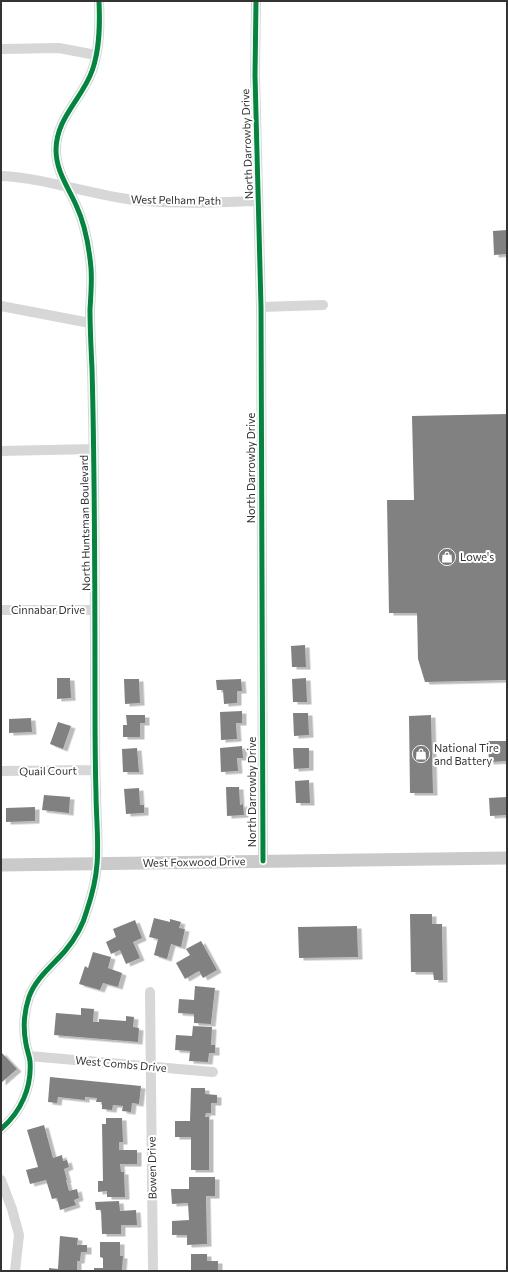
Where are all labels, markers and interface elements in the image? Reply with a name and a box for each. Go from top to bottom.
street label: North Darrowby Drive [238,88,255,199]
street label: West Pelham Path [131,192,221,207]
street label: North Darrowby Drive [244,413,257,523]
street label: North Huntsman Boulevard [77,455,92,591]
shop icon: Lowe's [437,547,457,567]
place label: Lowe's [460,550,494,563]
street label: Cinnabar Drive [11,603,85,616]
street label: North Darrowby Drive [245,737,258,847]
place label: National Tire and Battery [434,741,499,767]
shop icon: National Tire and Battery [411,744,431,764]
street label: Quail Court [19,763,77,778]
street label: West Foxwood Drive [142,854,246,869]
street label: West Combs Drive [75,1053,167,1074]
street label: Bowen Drive [144,1136,159,1200]

